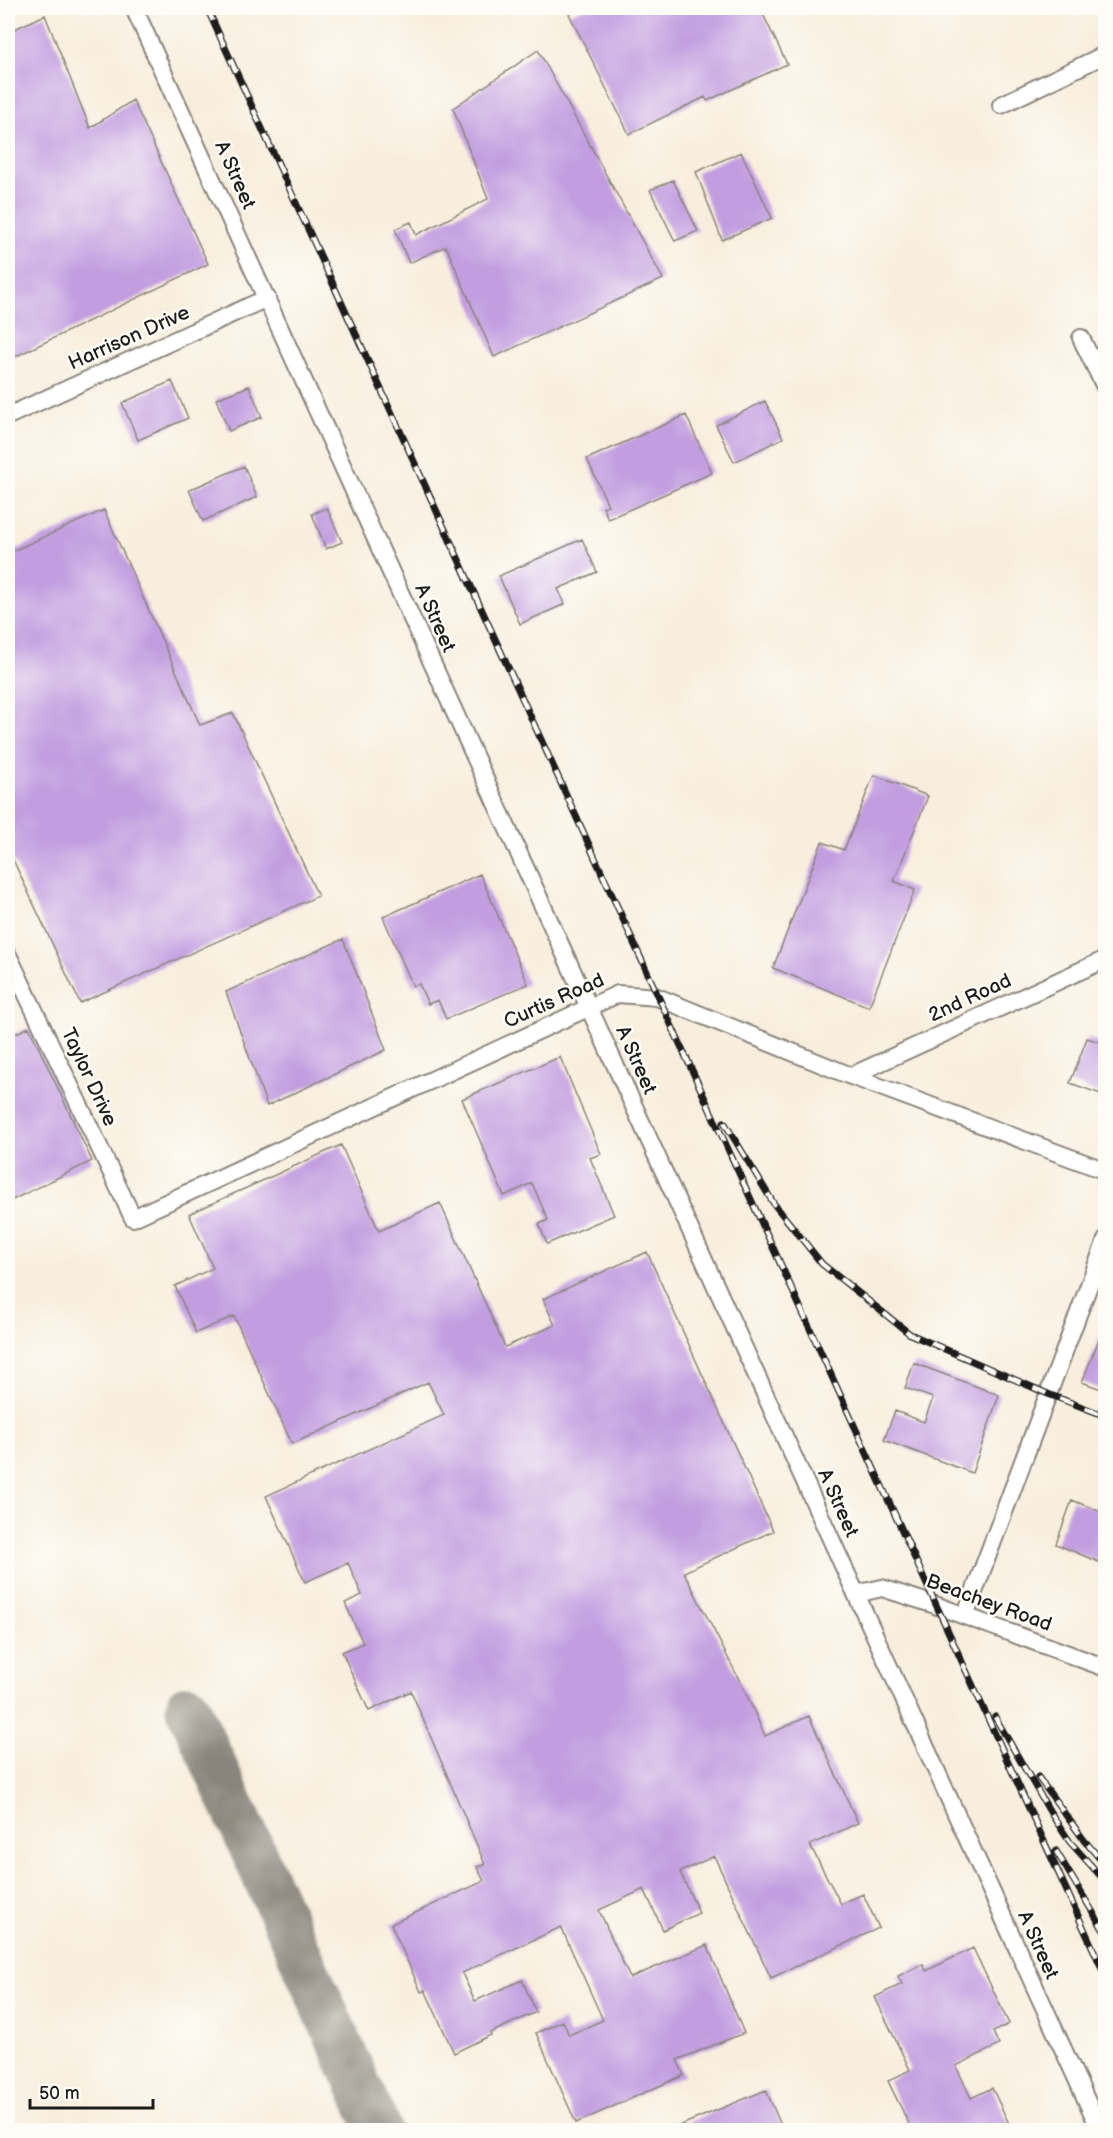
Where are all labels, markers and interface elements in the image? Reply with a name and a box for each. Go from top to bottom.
street label: A Street [209,137,261,213]
street label: Harrison Drive [65,301,193,375]
street label: A Street [409,580,461,656]
street label: Curtis Road [500,968,608,1034]
street label: 2nd Road [925,968,1015,1028]
street label: A Street [610,1022,662,1098]
street label: Taylor Drive [56,1024,122,1130]
street label: A Street [812,1465,864,1541]
street label: Beachey Road [923,1569,1055,1637]
street label: A Street [1012,1907,1064,1983]
scale bar [30,2072,153,2110]
text: 50 m [39,2083,80,2104]

